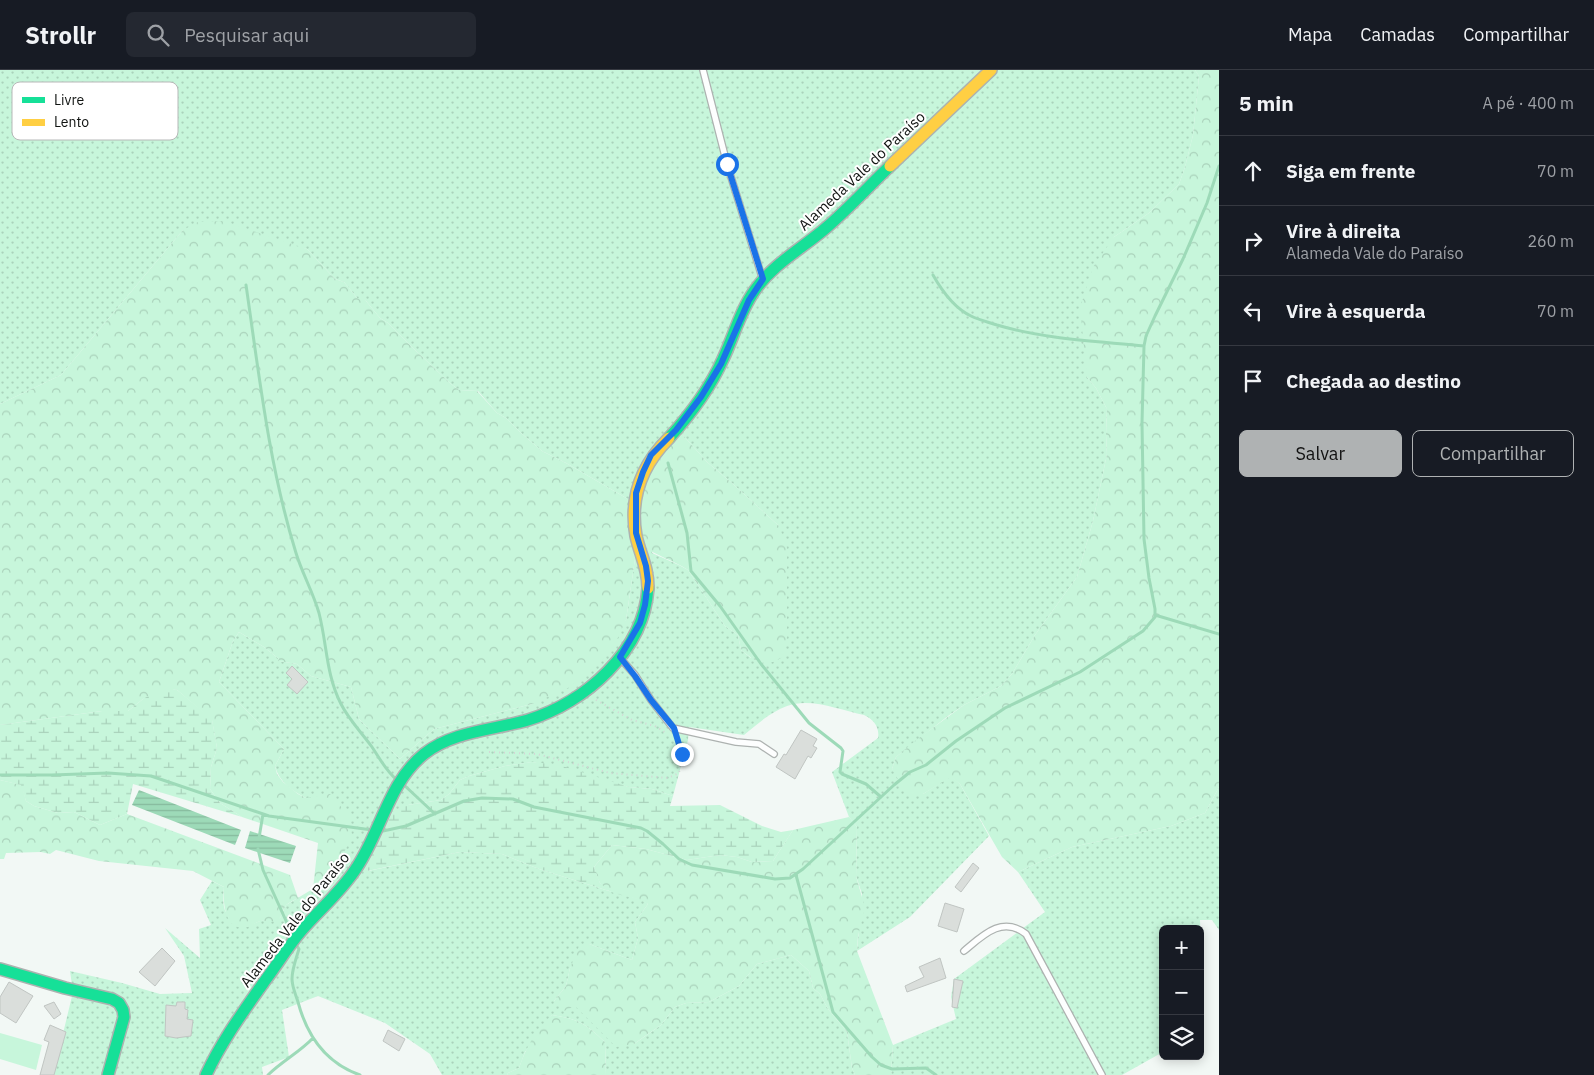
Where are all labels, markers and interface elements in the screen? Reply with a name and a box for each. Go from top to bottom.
search box [126,12,476,57]
text: Strollr [25,19,96,51]
icon: search [144,21,172,49]
text: Pesquisar aqui [184,23,309,47]
text: Mapa [1288,23,1332,46]
text: Camadas [1360,23,1435,46]
text: Compartilhar [1463,23,1569,46]
legend [12,82,178,140]
text: 5 min [1239,89,1294,117]
text: Livre [54,91,84,109]
text: A pé · 400 m [1483,93,1574,113]
street label: Alameda Vale do Paraíso [794,107,929,234]
text: Lento [54,113,89,131]
route start [716,153,739,176]
icon: ahead [1239,157,1267,185]
text: Siga em frente [1286,159,1416,183]
text: 70 m [1537,161,1574,181]
text: Vire à direita [1286,219,1401,243]
icon: right [1239,227,1267,255]
text: 260 m [1527,231,1574,251]
text: Alameda Vale do Paraíso [1286,243,1463,263]
icon: left [1239,297,1267,325]
text: Vire à esquerda [1286,299,1426,323]
text: 70 m [1537,301,1574,321]
icon: arrive [1239,367,1267,395]
text: Chegada ao destino [1286,369,1461,393]
button: Salvar [1239,430,1402,477]
button: Compartilhar [1412,430,1574,477]
route end [671,743,694,766]
street label: Alameda Vale do Paraíso [236,848,353,991]
map controls [1159,925,1204,1060]
button: + [1159,925,1204,970]
button: − [1159,970,1204,1015]
button: layers [1159,1015,1204,1060]

